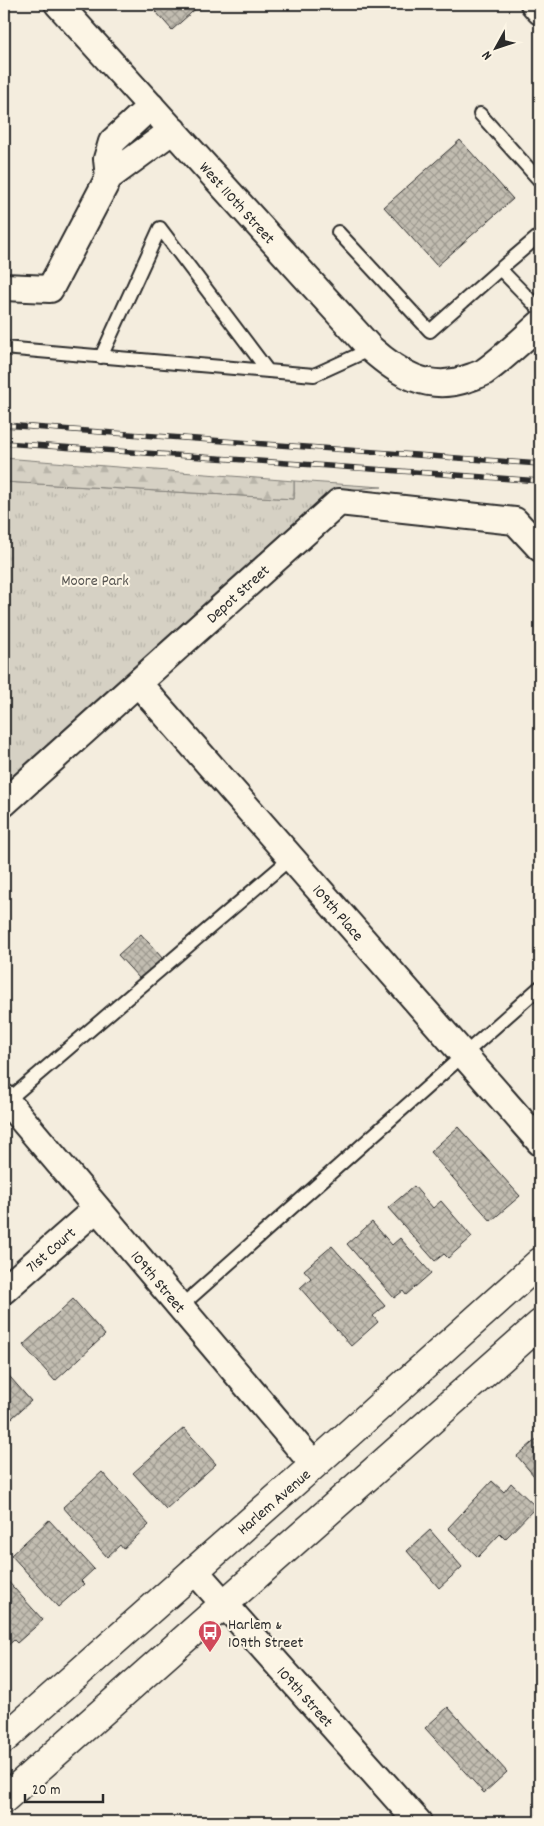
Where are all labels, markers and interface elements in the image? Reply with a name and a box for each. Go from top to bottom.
north arrow [472,22,522,72]
text: N [478,46,497,64]
street label: West 110th Street [193,157,280,250]
street label: Depot Street [202,560,276,630]
park label: Moore Park [61,570,129,593]
street label: 109th Place [306,880,368,947]
street label: 71st Court [22,1223,82,1279]
street label: 109th Street [124,1246,190,1319]
street label: Harlem Avenue [233,1464,316,1541]
place label: Harlem & 109th Street [228,1614,303,1655]
bus stop icon: Harlem & 109th Street [197,1619,223,1653]
street label: 109th Street [270,1662,338,1733]
scale bar [25,1771,102,1803]
text: 20 m [32,1780,60,1802]

